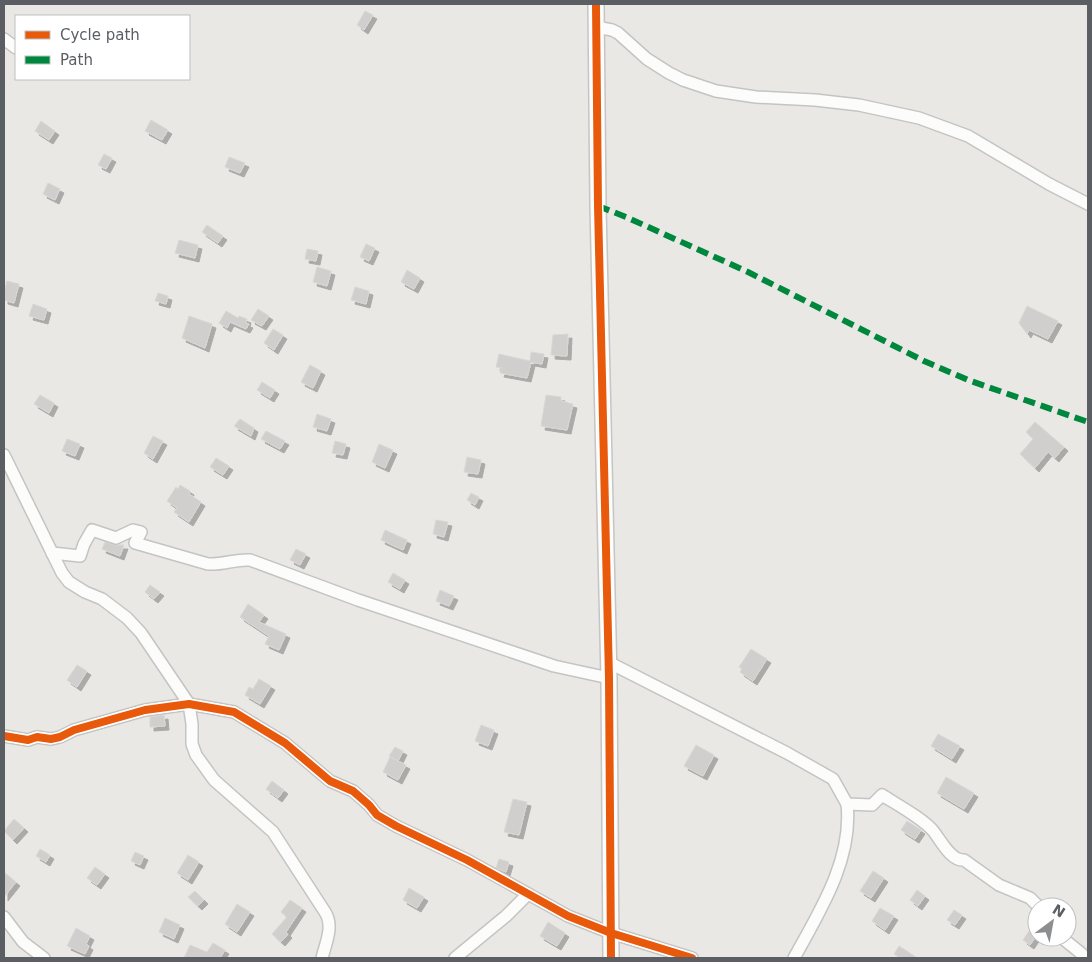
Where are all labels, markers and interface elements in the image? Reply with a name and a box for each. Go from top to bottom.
legend [15,15,190,80]
text: Cycle path [60,26,140,44]
text: Path [60,51,93,69]
north arrow [1027,897,1077,947]
text: N [1050,901,1068,921]

